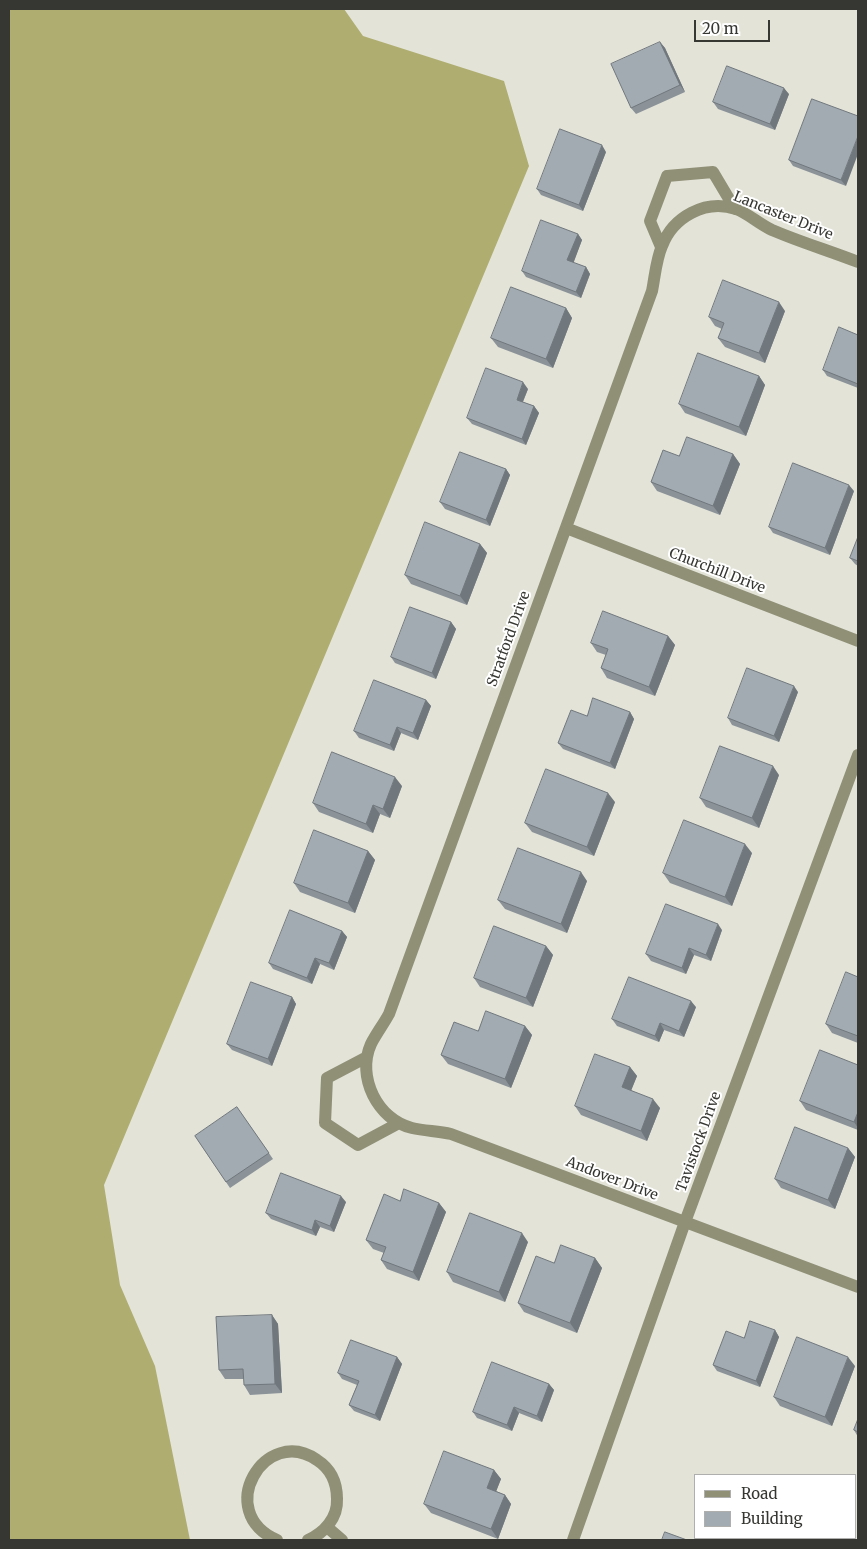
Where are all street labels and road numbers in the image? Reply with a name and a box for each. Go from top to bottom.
street label: Lancaster Drive [731,188,835,244]
street label: Churchill Drive [667,545,767,597]
street label: Stratford Drive [484,589,534,689]
street label: Tavistock Drive [673,1090,725,1194]
street label: Andover Drive [564,1154,660,1204]

